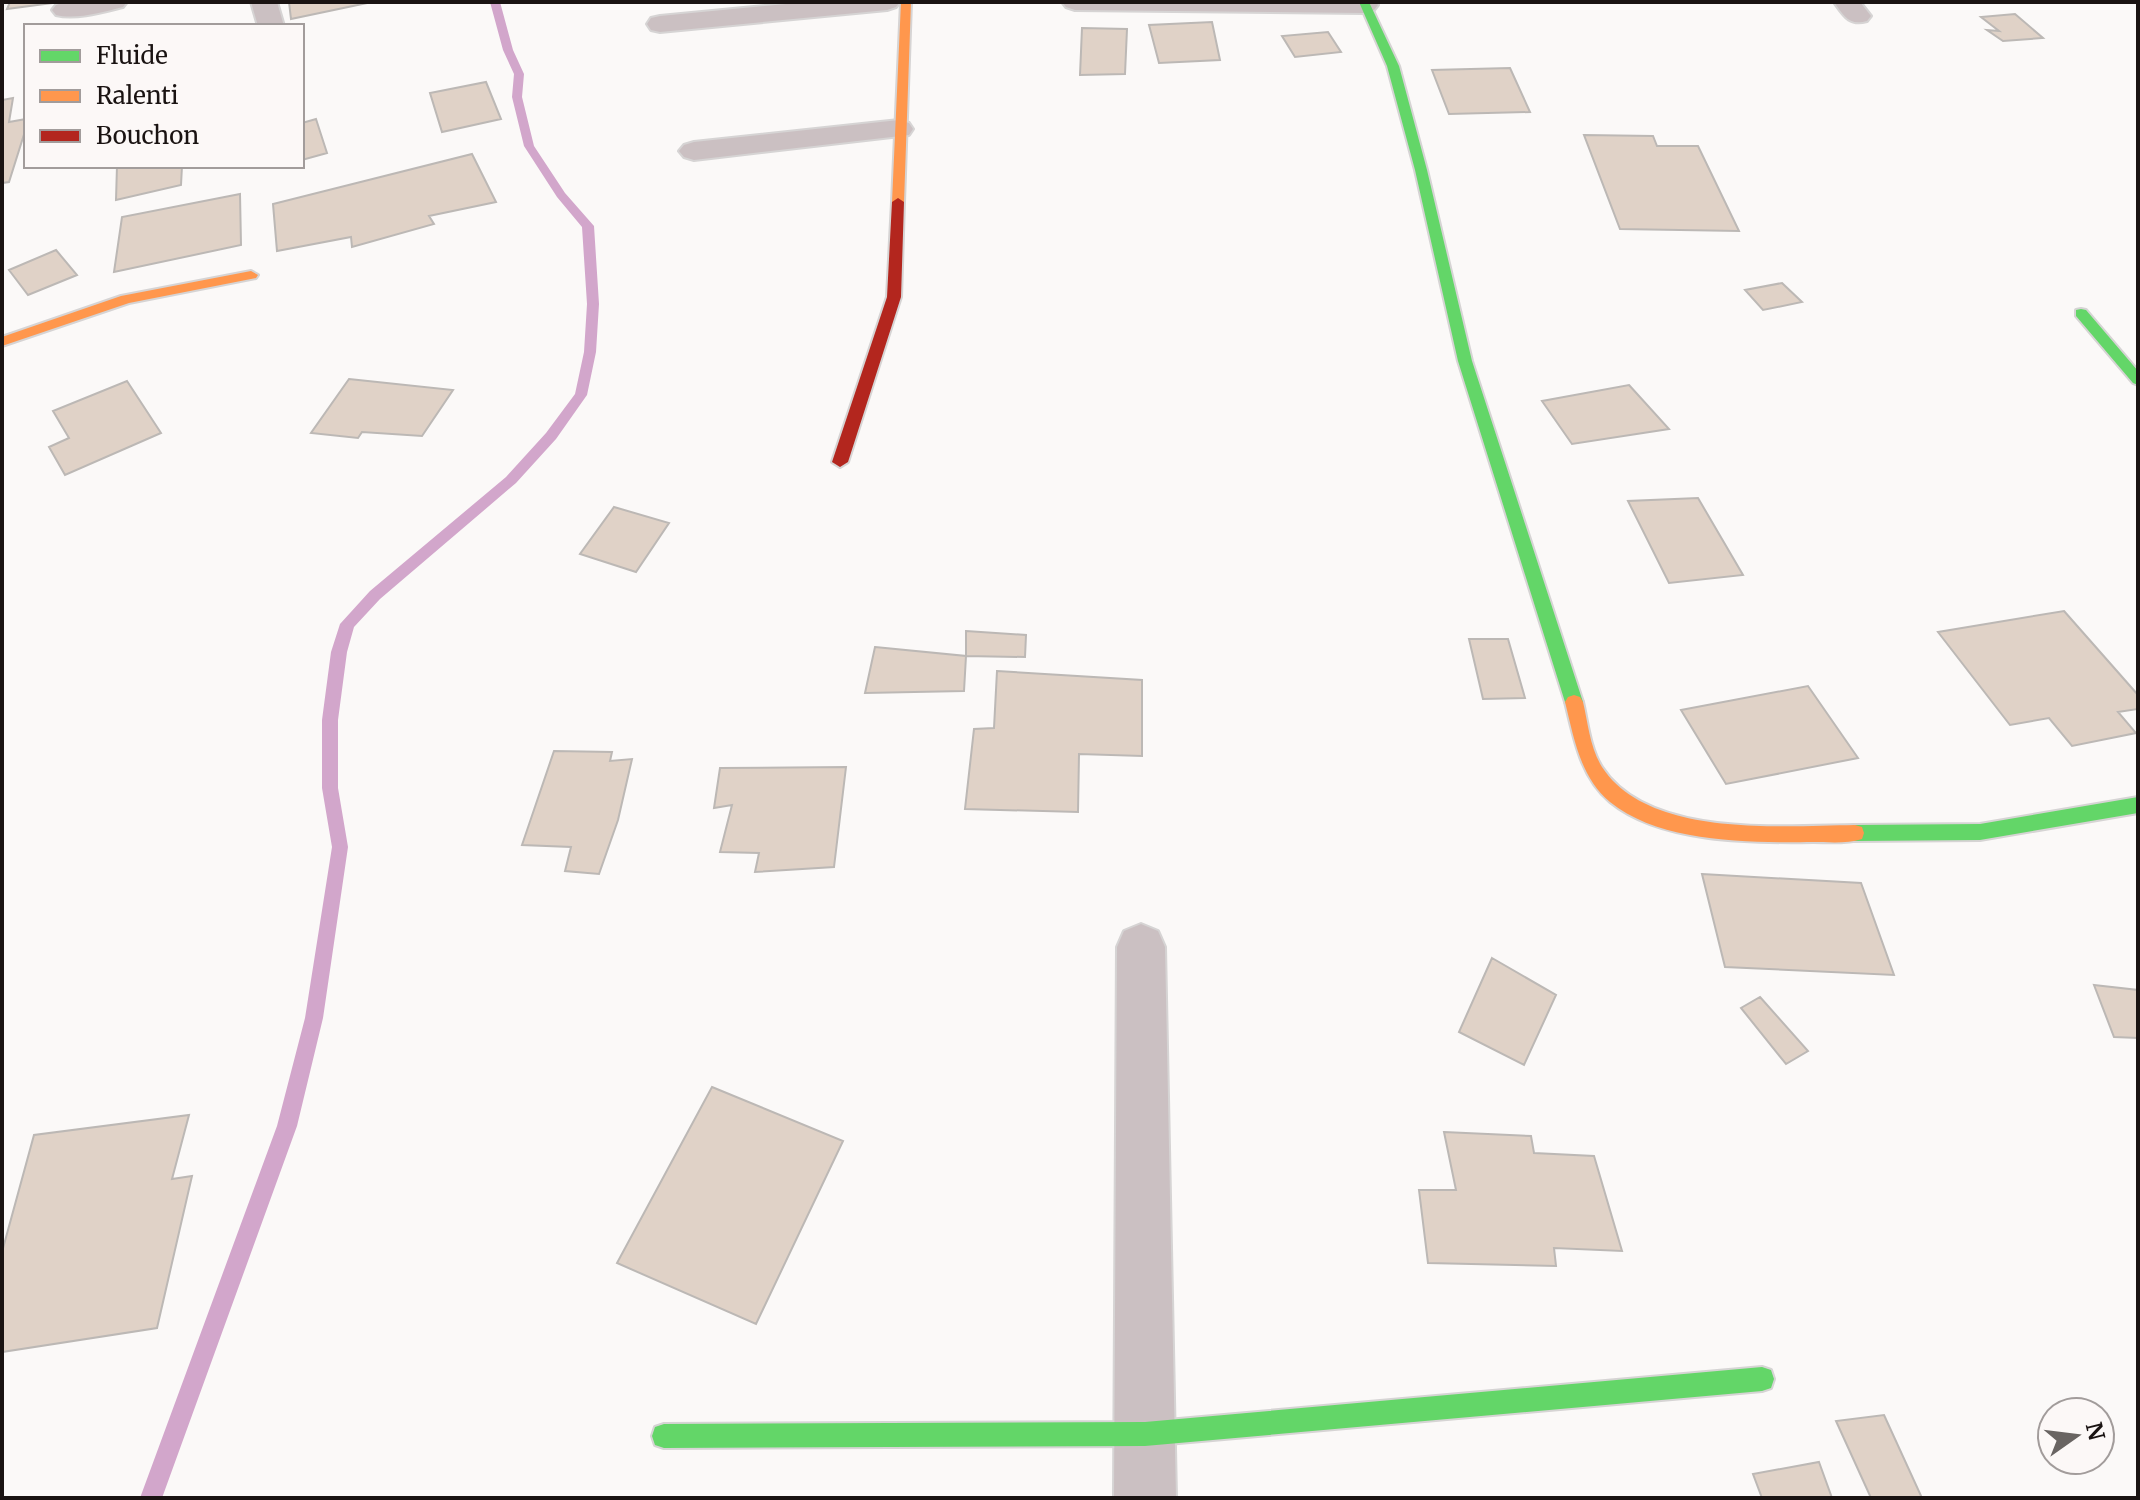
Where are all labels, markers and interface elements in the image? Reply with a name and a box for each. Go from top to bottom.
legend [24,24,304,168]
text: Fluide [96,40,168,71]
text: Ralenti [96,80,179,111]
text: Bouchon [96,120,199,151]
north arrow [2036,1396,2116,1476]
text: N [2080,1419,2111,1444]

